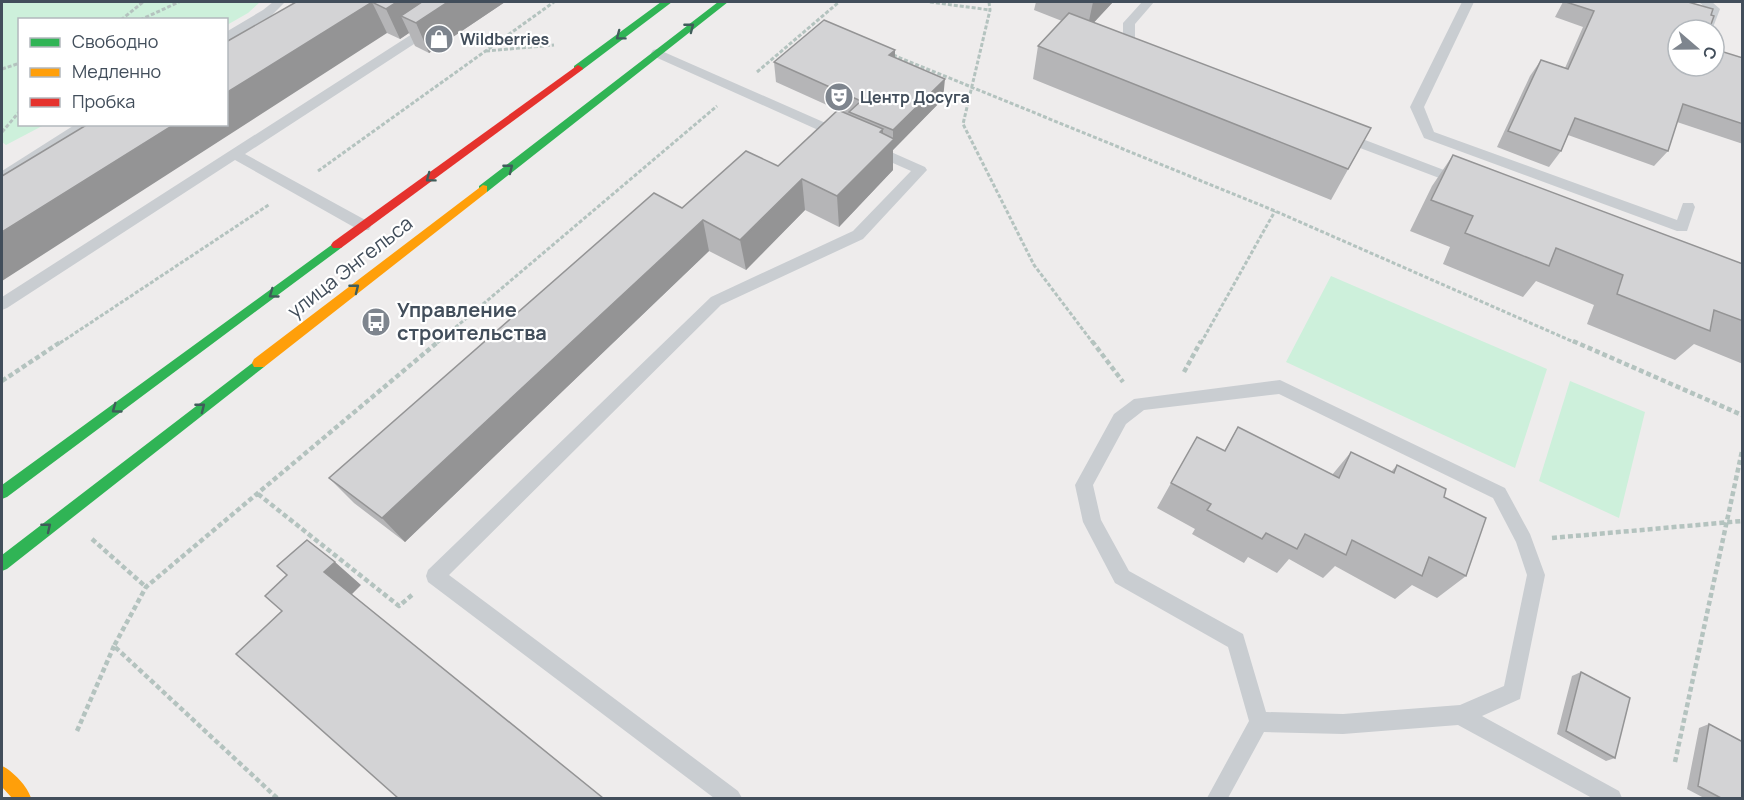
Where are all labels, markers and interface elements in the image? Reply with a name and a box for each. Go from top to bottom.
legend [18,18,228,126]
north arrow [1666,18,1726,78]
shop icon: Wildberries [423,23,455,55]
one-way arrow [683,24,694,35]
place label: Wildberries [460,28,550,50]
text: Свободно [72,29,158,53]
one-way arrow [616,29,627,40]
text: С [1698,44,1722,63]
text: Медленно [72,59,161,83]
theatre icon: Центр Досуга [823,81,855,113]
place label: Центр Досуга [860,86,970,108]
text: Пробка [72,89,135,113]
one-way arrow [502,164,513,175]
one-way arrow [426,171,437,182]
street label: улица Энгельса [282,209,418,324]
one-way arrow [348,284,359,295]
one-way arrow [269,286,280,297]
place label: Управление строительства [397,296,547,346]
bus stop icon: Управление строительства [360,306,392,338]
one-way arrow [111,402,122,413]
one-way arrow [194,404,205,415]
one-way arrow [40,524,51,535]

